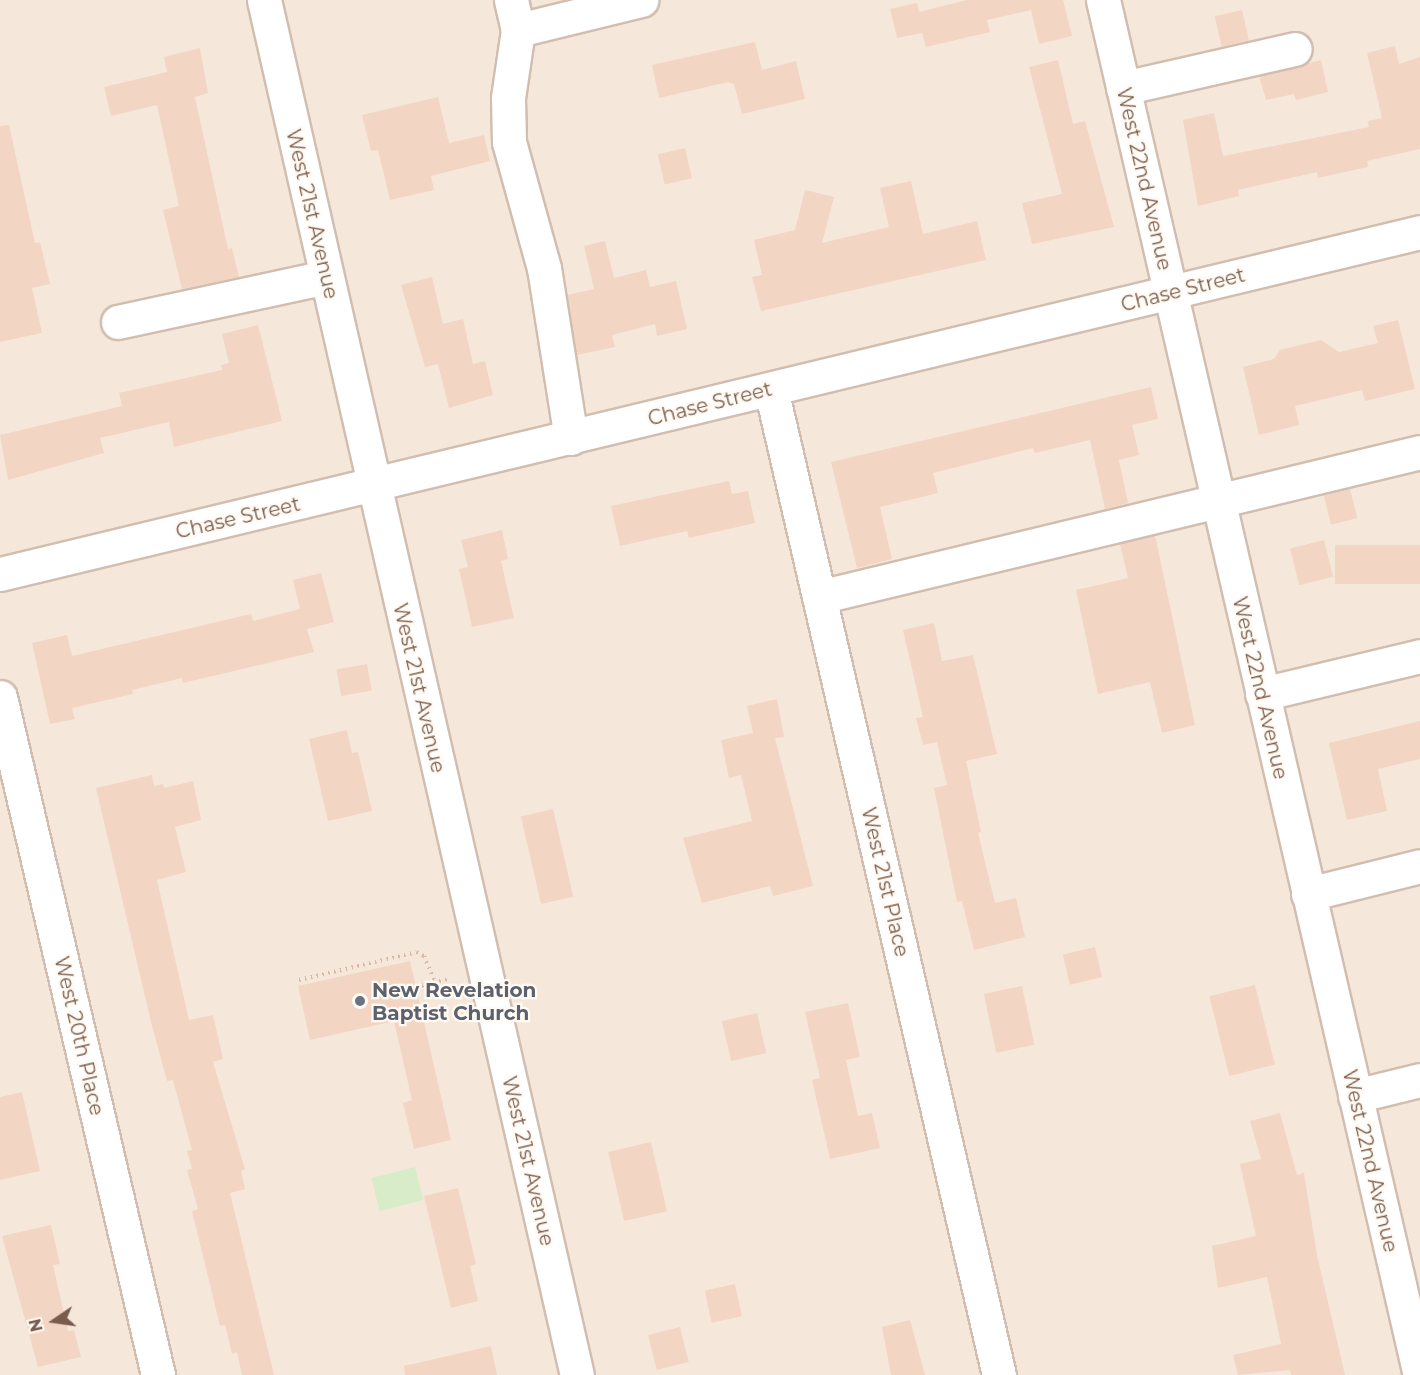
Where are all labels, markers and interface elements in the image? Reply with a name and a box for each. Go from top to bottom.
street label: West 22nd Avenue [1111,85,1177,273]
street label: West 21st Avenue [281,127,343,301]
street label: Chase Street [1118,263,1248,317]
street label: Chase Street [645,377,775,431]
street label: Chase Street [173,492,303,544]
street label: West 22nd Avenue [1227,594,1293,782]
street label: West 21st Avenue [388,601,450,775]
street label: West 21st Place [856,805,914,959]
street label: West 20th Place [49,954,109,1118]
place label: New Revelation Baptist Church [372,978,536,1025]
marker: New Revelation Baptist Church [353,994,367,1008]
street label: West 22nd Avenue [1337,1067,1403,1255]
street label: West 21st Avenue [497,1074,559,1248]
north arrow [24,1291,84,1351]
text: N [25,1317,47,1334]

